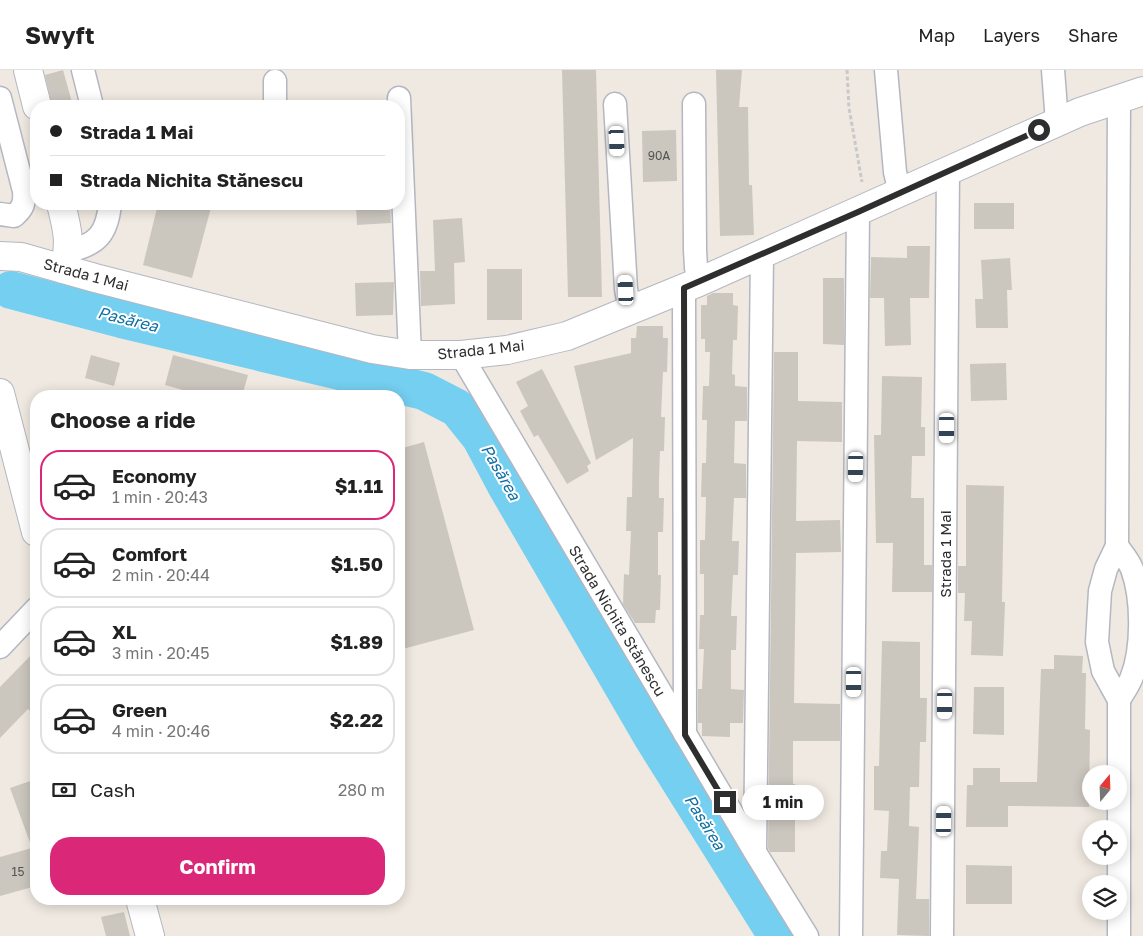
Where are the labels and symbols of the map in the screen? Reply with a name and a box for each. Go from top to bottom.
route start [1028,119,1050,141]
car [608,126,625,156]
house number: 90A [648,148,670,163]
street label: Strada 1 Mai [42,254,131,294]
car [617,275,634,305]
water label: Pasărea [96,302,161,336]
street label: Strada 1 Mai [437,335,525,363]
car [939,413,954,443]
water label: Pasărea [477,440,525,504]
car [848,452,863,482]
street label: Strada 1 Mai [936,510,954,598]
street label: Strada Nichita Stănescu [566,542,670,699]
car [846,667,861,697]
car [937,689,952,719]
north arrow [1082,765,1128,810]
callout: 1 min [742,784,825,820]
water label: Pasărea [680,791,730,854]
route end [714,791,736,813]
car [936,806,951,836]
house number: 15 [12,864,24,879]

